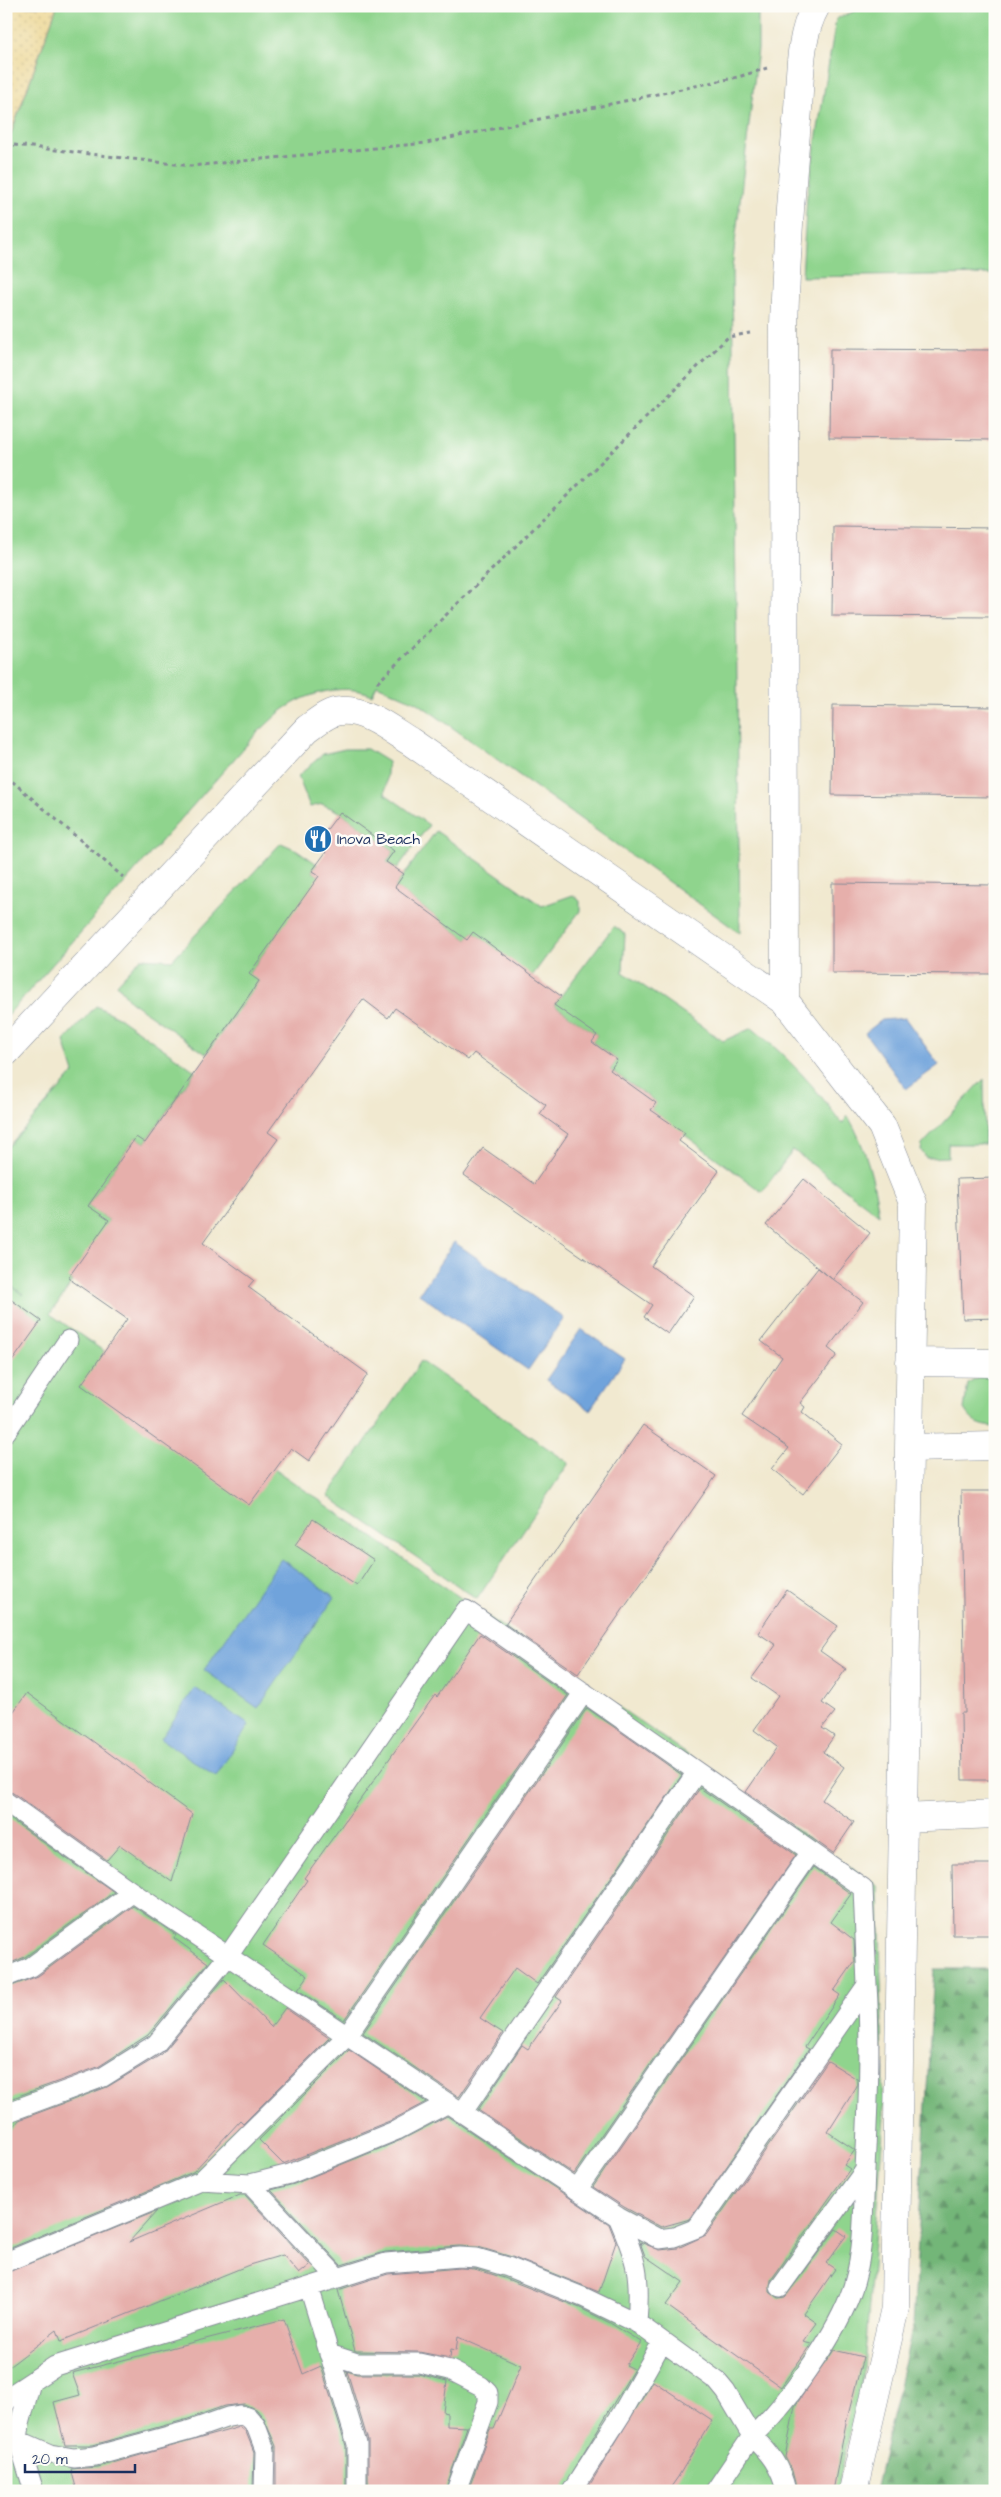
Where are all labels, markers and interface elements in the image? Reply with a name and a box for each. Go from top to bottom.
restaurant icon: Inova Beach [303,824,333,854]
place label: Inova Beach [337,829,421,850]
scale bar [25,2442,135,2474]
text: 20 m [32,2449,68,2470]

